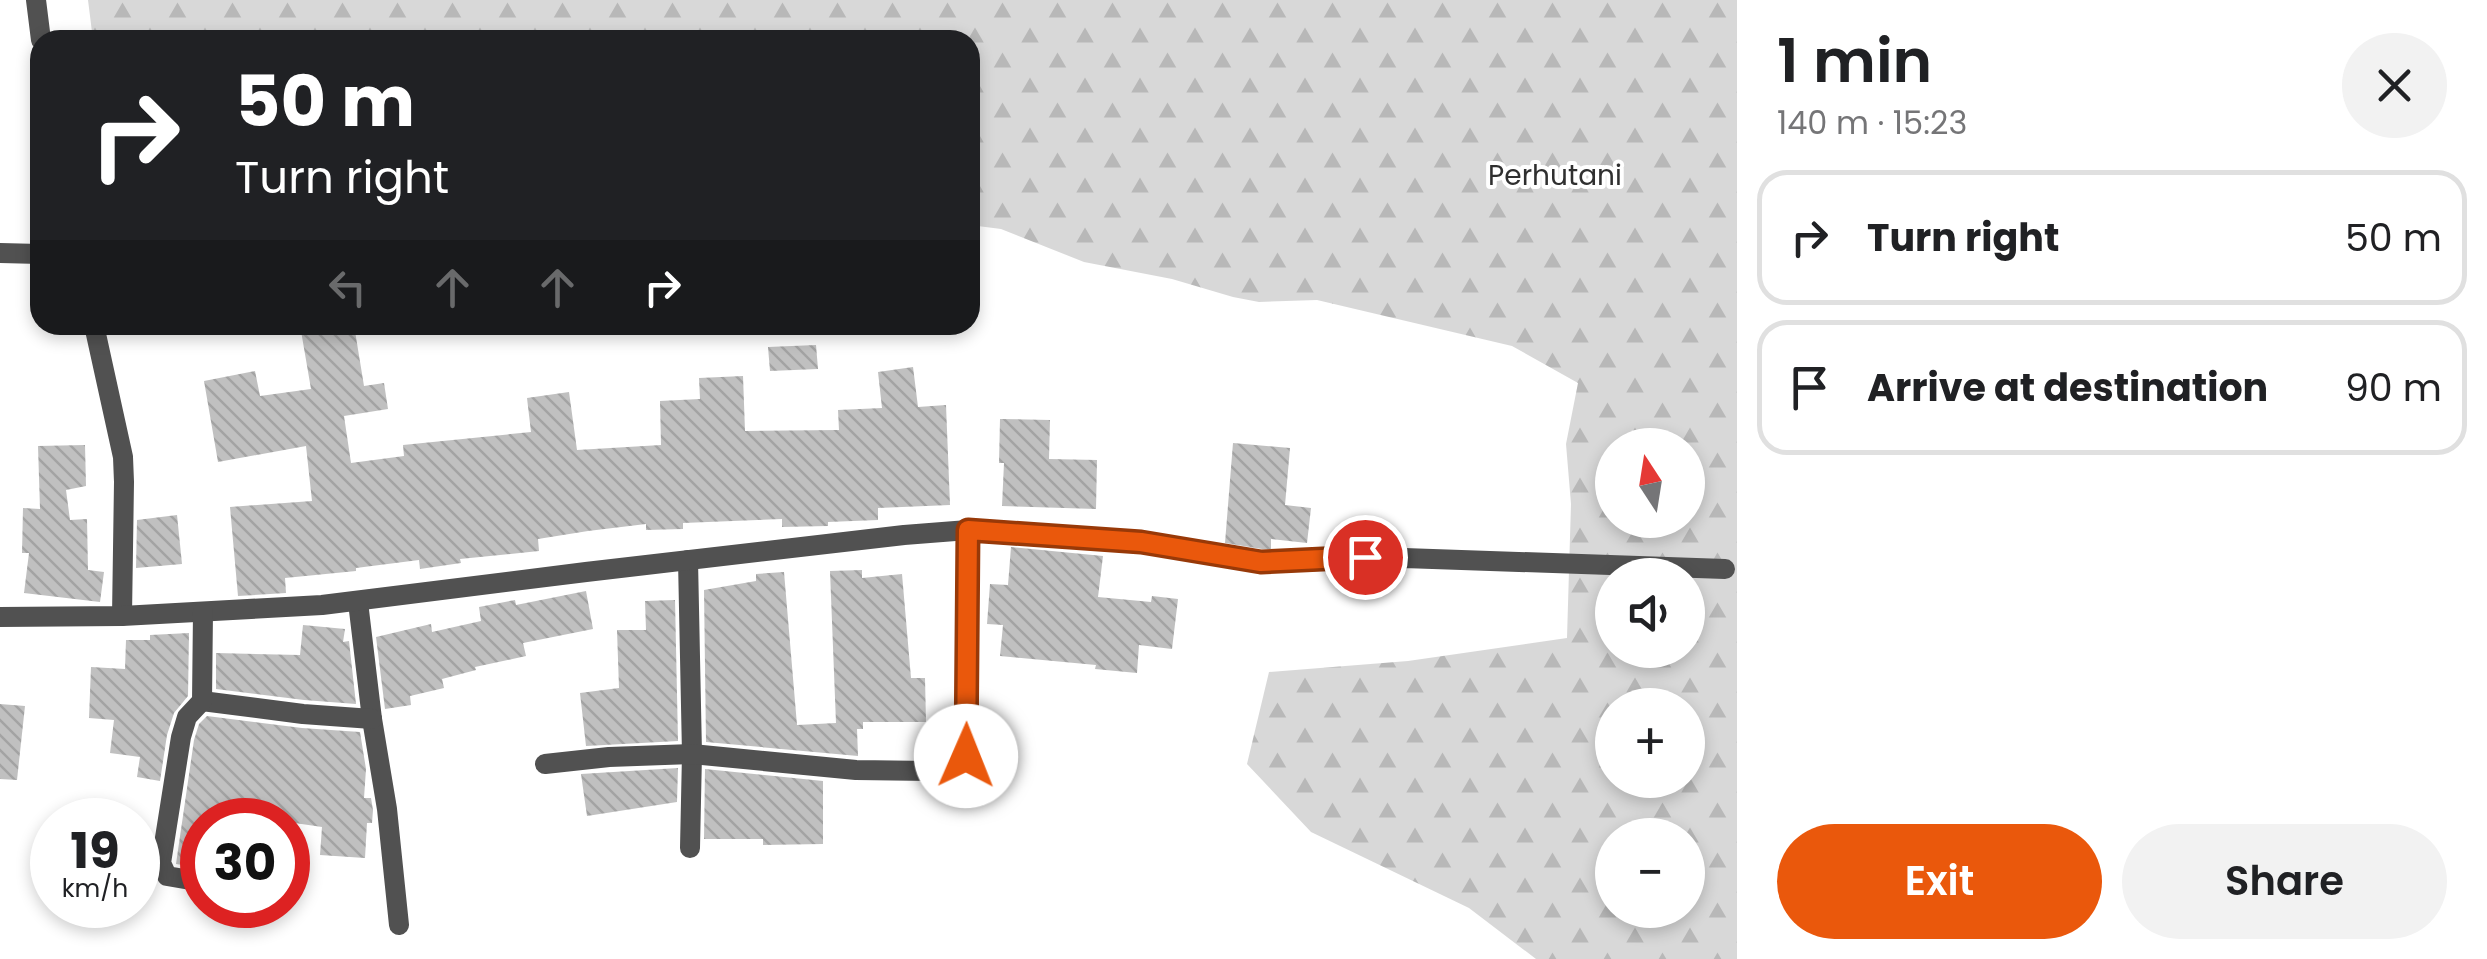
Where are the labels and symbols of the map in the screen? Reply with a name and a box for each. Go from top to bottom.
park label: Perhutani [1488,156,1622,195]
north arrow [1595,428,1705,538]
pin [1323,515,1408,600]
position arrow [914,704,1018,808]
speed limit sign: 30 [180,798,310,928]

